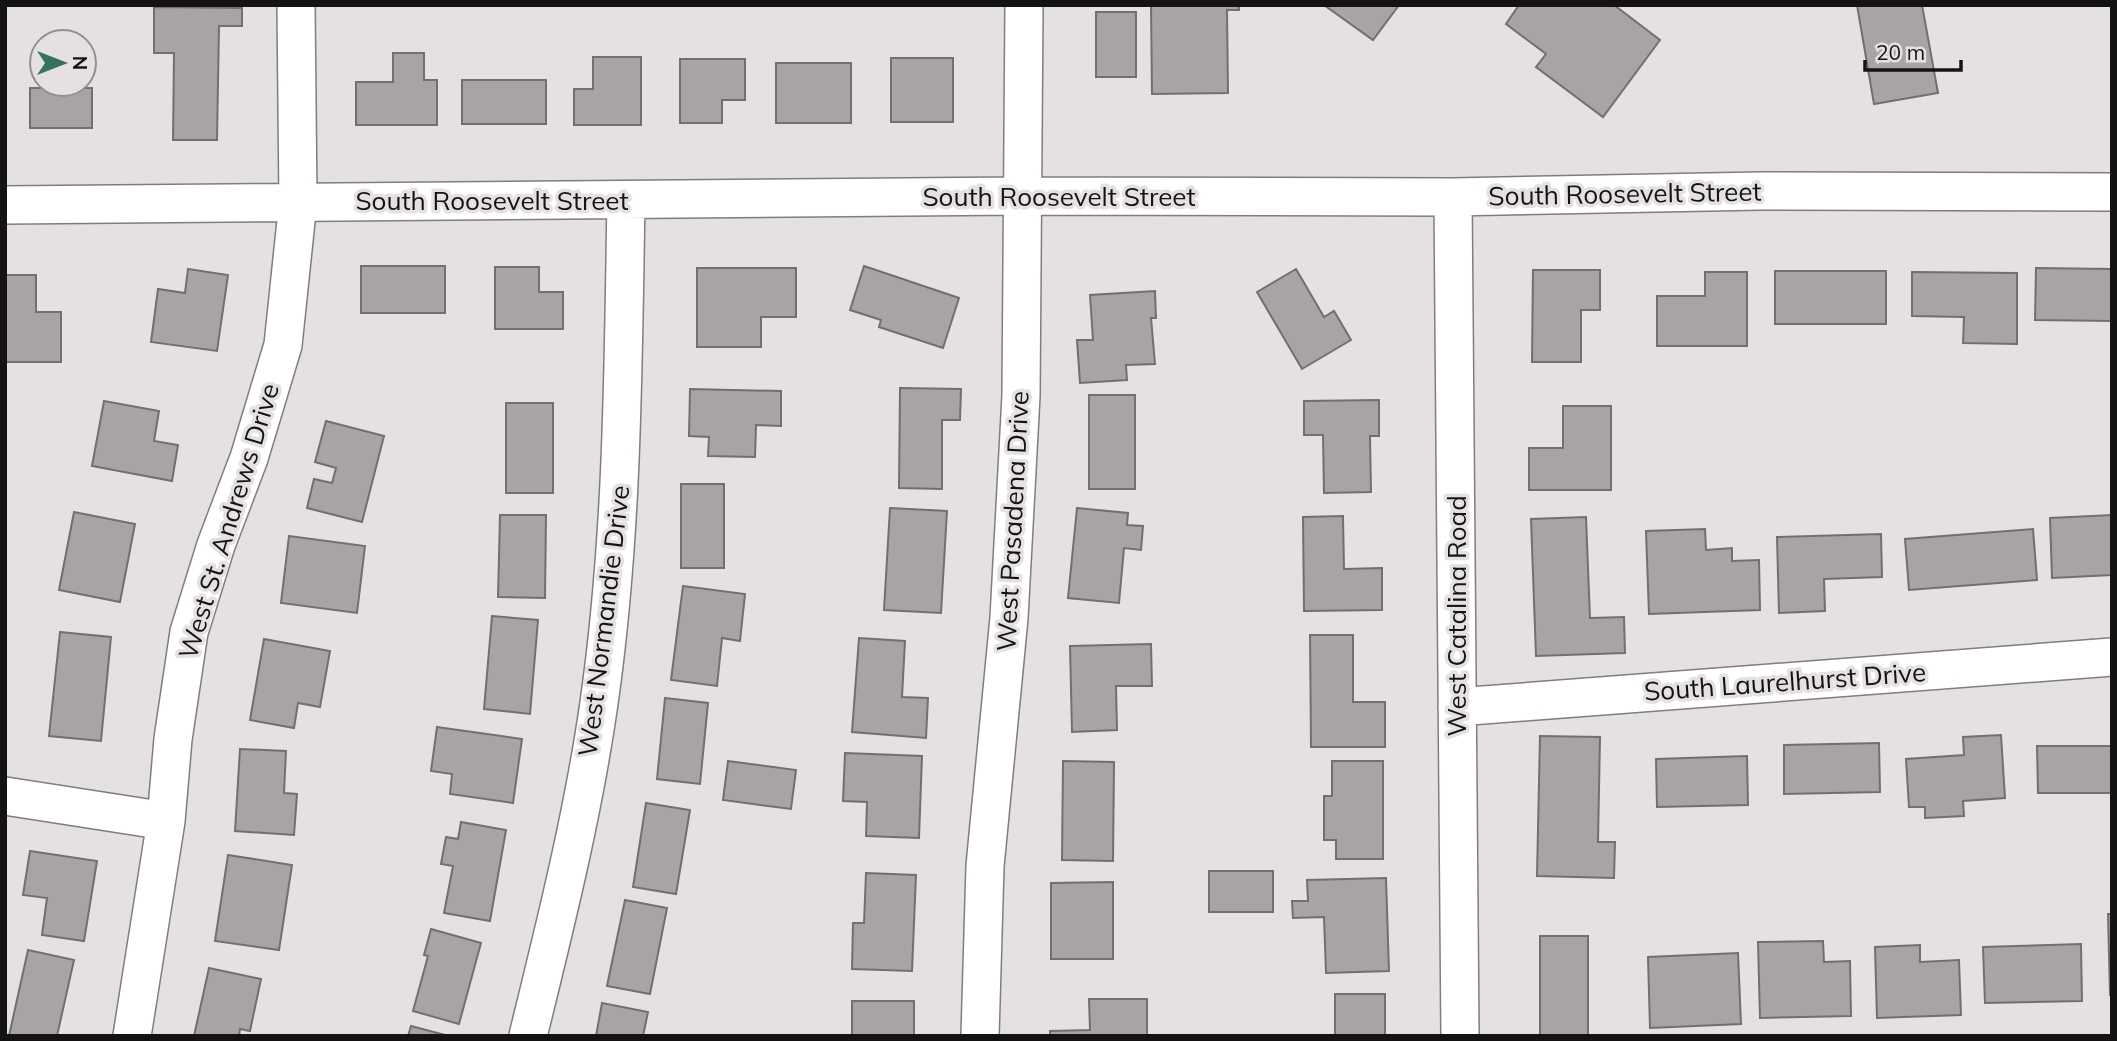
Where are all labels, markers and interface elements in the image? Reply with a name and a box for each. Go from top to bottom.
north arrow [28,28,98,98]
scale bar [1865,28,1961,72]
text: 20 m [1876,39,1925,65]
text: N [68,56,92,70]
street label: South Roosevelt Street [1488,175,1762,212]
street label: South Roosevelt Street [922,180,1196,213]
street label: South Roosevelt Street [355,184,629,217]
street label: West St. Andrews Drive [171,379,286,663]
street label: West Pasadena Drive [989,390,1036,652]
street label: West Normandie Drive [570,483,637,758]
street label: West Catalina Road [1440,495,1473,737]
street label: South Laurelhurst Drive [1643,655,1927,708]

